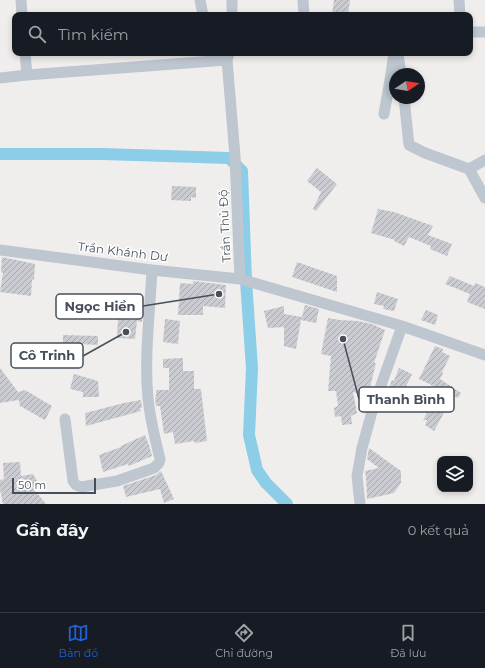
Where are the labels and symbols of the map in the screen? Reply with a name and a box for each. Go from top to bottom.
north arrow [389,68,425,104]
street label: Trần Thủ Độ [215,189,234,263]
street label: Trần Khánh Dư [77,239,169,264]
callout: Ngọc Hiền [56,294,143,319]
text: Ngọc Hiền [64,298,136,314]
callout: Cô Trinh [11,343,83,368]
text: Cô Trinh [19,347,75,363]
callout: Thanh Bình [359,387,454,412]
text: Thanh Bình [367,391,445,407]
scale bar [12,476,96,495]

